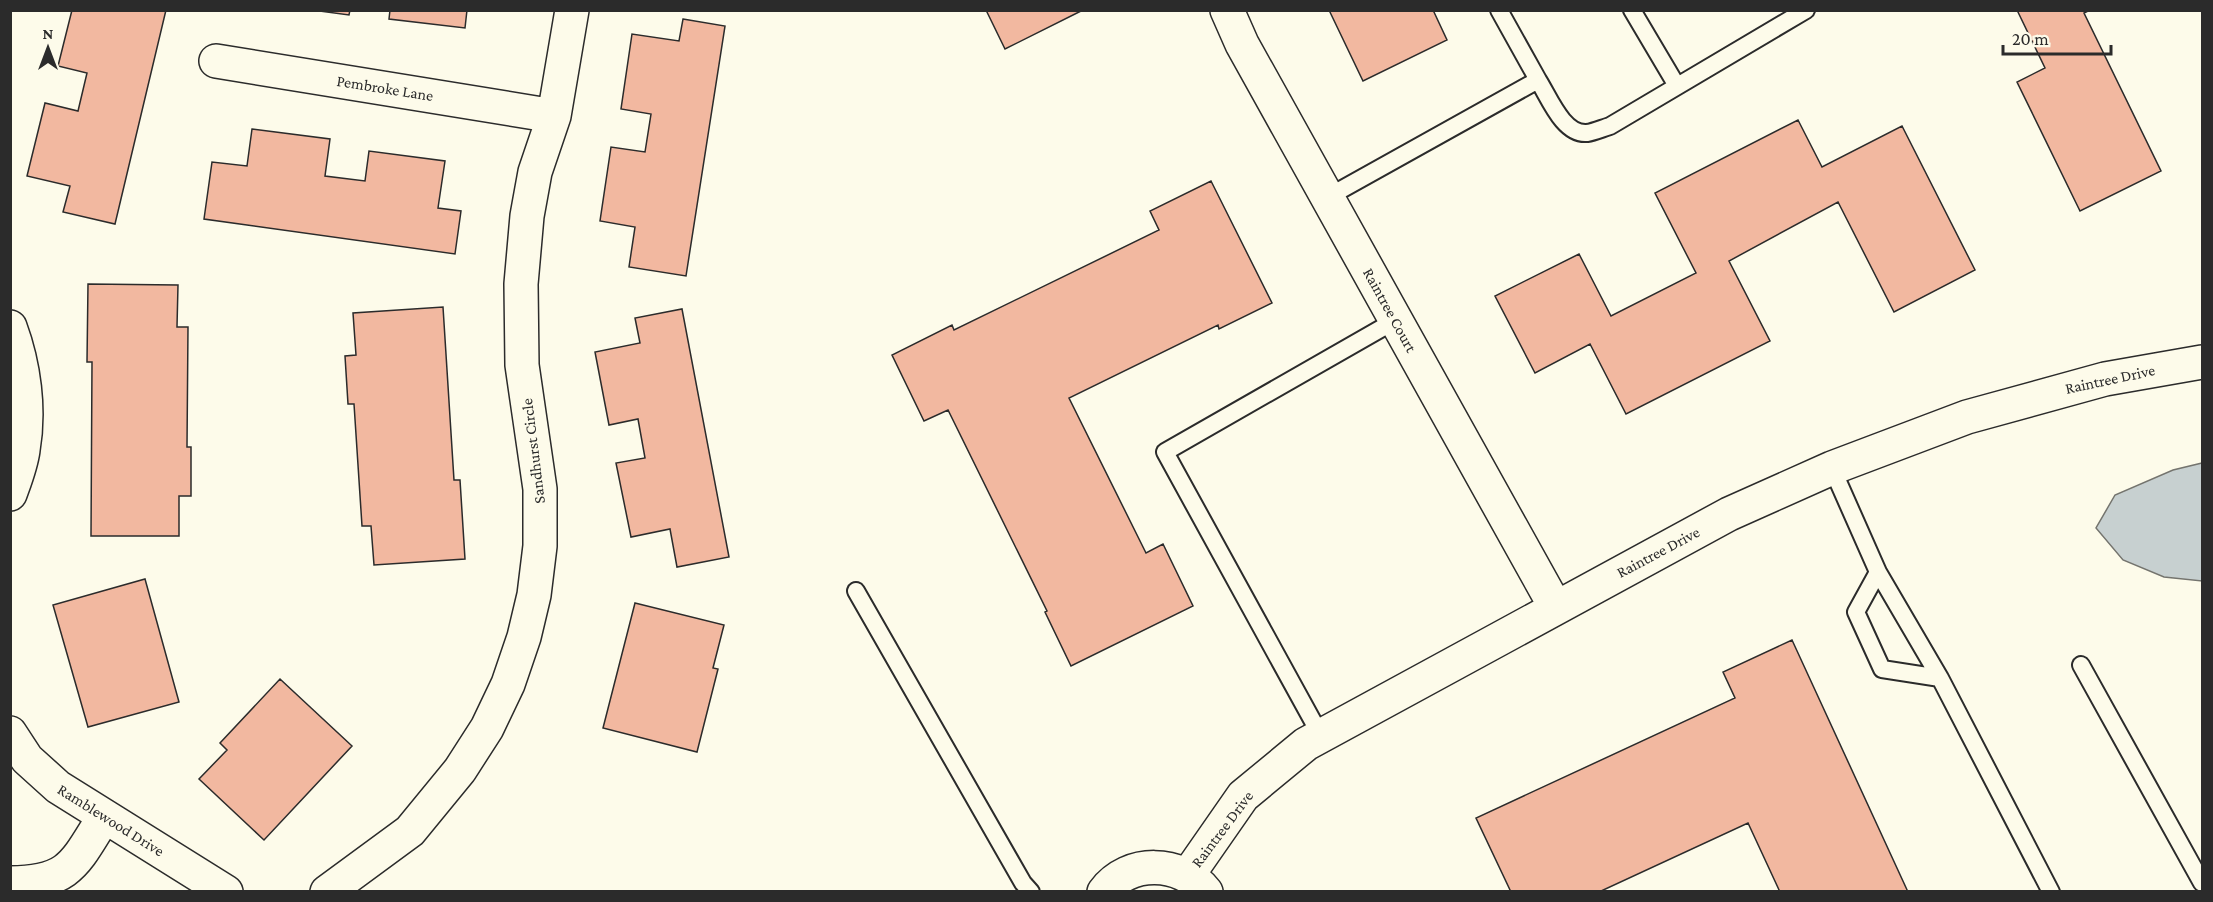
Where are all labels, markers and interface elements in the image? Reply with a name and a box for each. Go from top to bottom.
north arrow [18,18,78,78]
scale bar [2003,18,2111,56]
text: N [43,25,54,42]
text: 20 m [2012,29,2049,49]
street label: Pembroke Lane [335,72,435,104]
street label: Raintree Court [1360,265,1420,356]
street label: Raintree Drive [2064,361,2156,397]
street label: Sandhurst Circle [518,397,548,505]
street label: Raintree Drive [1614,523,1702,581]
street label: Ramblewood Drive [55,780,167,860]
street label: Raintree Drive [1188,787,1256,871]

